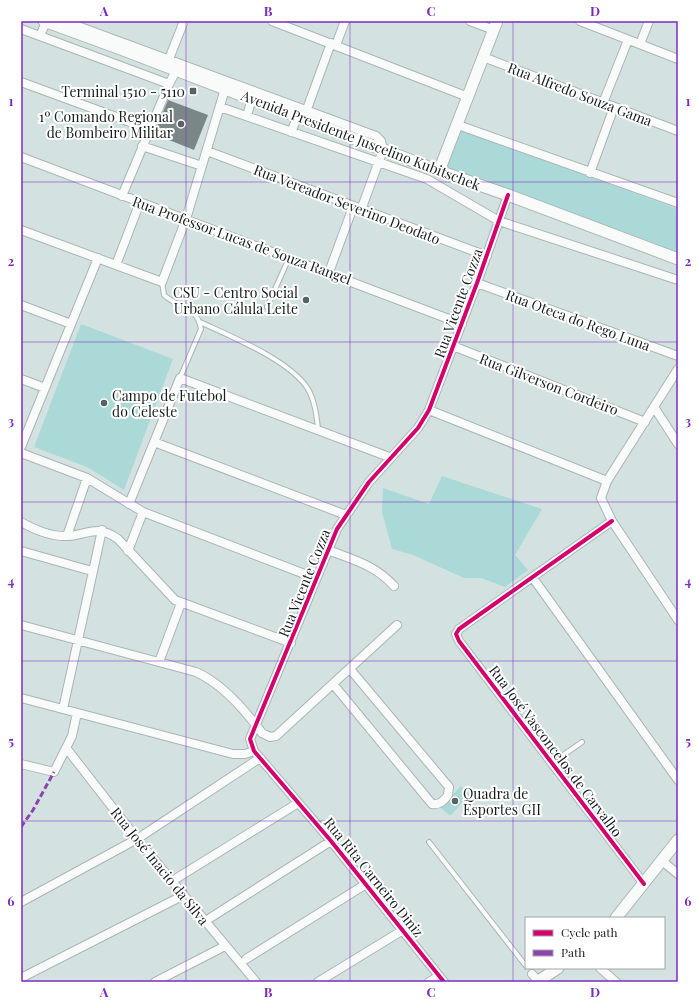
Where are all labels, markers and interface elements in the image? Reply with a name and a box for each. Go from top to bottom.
text: A [99,2,109,19]
text: B [264,2,273,19]
text: C [426,2,436,19]
text: D [590,2,600,19]
street label: Rua Alfredo Souza Gama [505,58,655,130]
place label: Terminal 1510 - 5110 [61,82,185,101]
street label: Avenida Presidente Juscelino Kubitschek [238,85,484,195]
marker: Terminal 1510 - 5110 [188,86,198,96]
text: 1 [9,92,14,109]
text: 1 [686,92,691,109]
place label: 1º Comando Regional de Bombeiro Militar [39,107,174,142]
marker: 1º Comando Regional de Bombeiro Militar [176,119,186,129]
street label: Rua Vereador Severino Deodato [251,160,443,248]
street label: Rua Professor Lucas de Souza Rangel [130,191,354,289]
street label: Rua Vicente Cozza [429,246,487,360]
text: 2 [8,252,15,269]
text: 2 [685,252,692,269]
place label: CSU - Centro Social Urbano Cálula Leite [173,283,298,318]
street label: Rua Oteca do Rego Luna [503,285,653,355]
marker: CSU - Centro Social Urbano Cálula Leite [301,295,311,305]
street label: Rua Gilverson Cordeiro [477,349,622,419]
place label: Campo de Futebol do Celeste [112,386,227,421]
marker: Campo de Futebol do Celeste [99,398,109,408]
text: 3 [8,412,14,429]
text: 3 [685,412,691,429]
street label: Rua Vicente Cozza [274,526,334,640]
text: 4 [8,572,15,589]
text: 4 [685,572,692,589]
street label: Rua José Vasconcelos de Carvalho [485,661,627,841]
text: 5 [8,732,14,749]
text: 5 [685,732,691,749]
place label: Quadra de Esportes GII [463,784,541,819]
marker: Quadra de Esportes GII [450,796,460,806]
street label: Rua José Inacio da Silva [107,803,213,929]
street label: Rua Rita Carneiro Diniz [320,813,428,941]
text: 6 [7,892,15,909]
text: 6 [684,892,692,909]
legend [525,917,665,969]
text: Cycle path [561,924,618,940]
text: Path [561,944,585,960]
text: A [99,983,109,1000]
text: B [264,983,273,1000]
text: C [426,983,436,1000]
text: D [590,983,600,1000]

